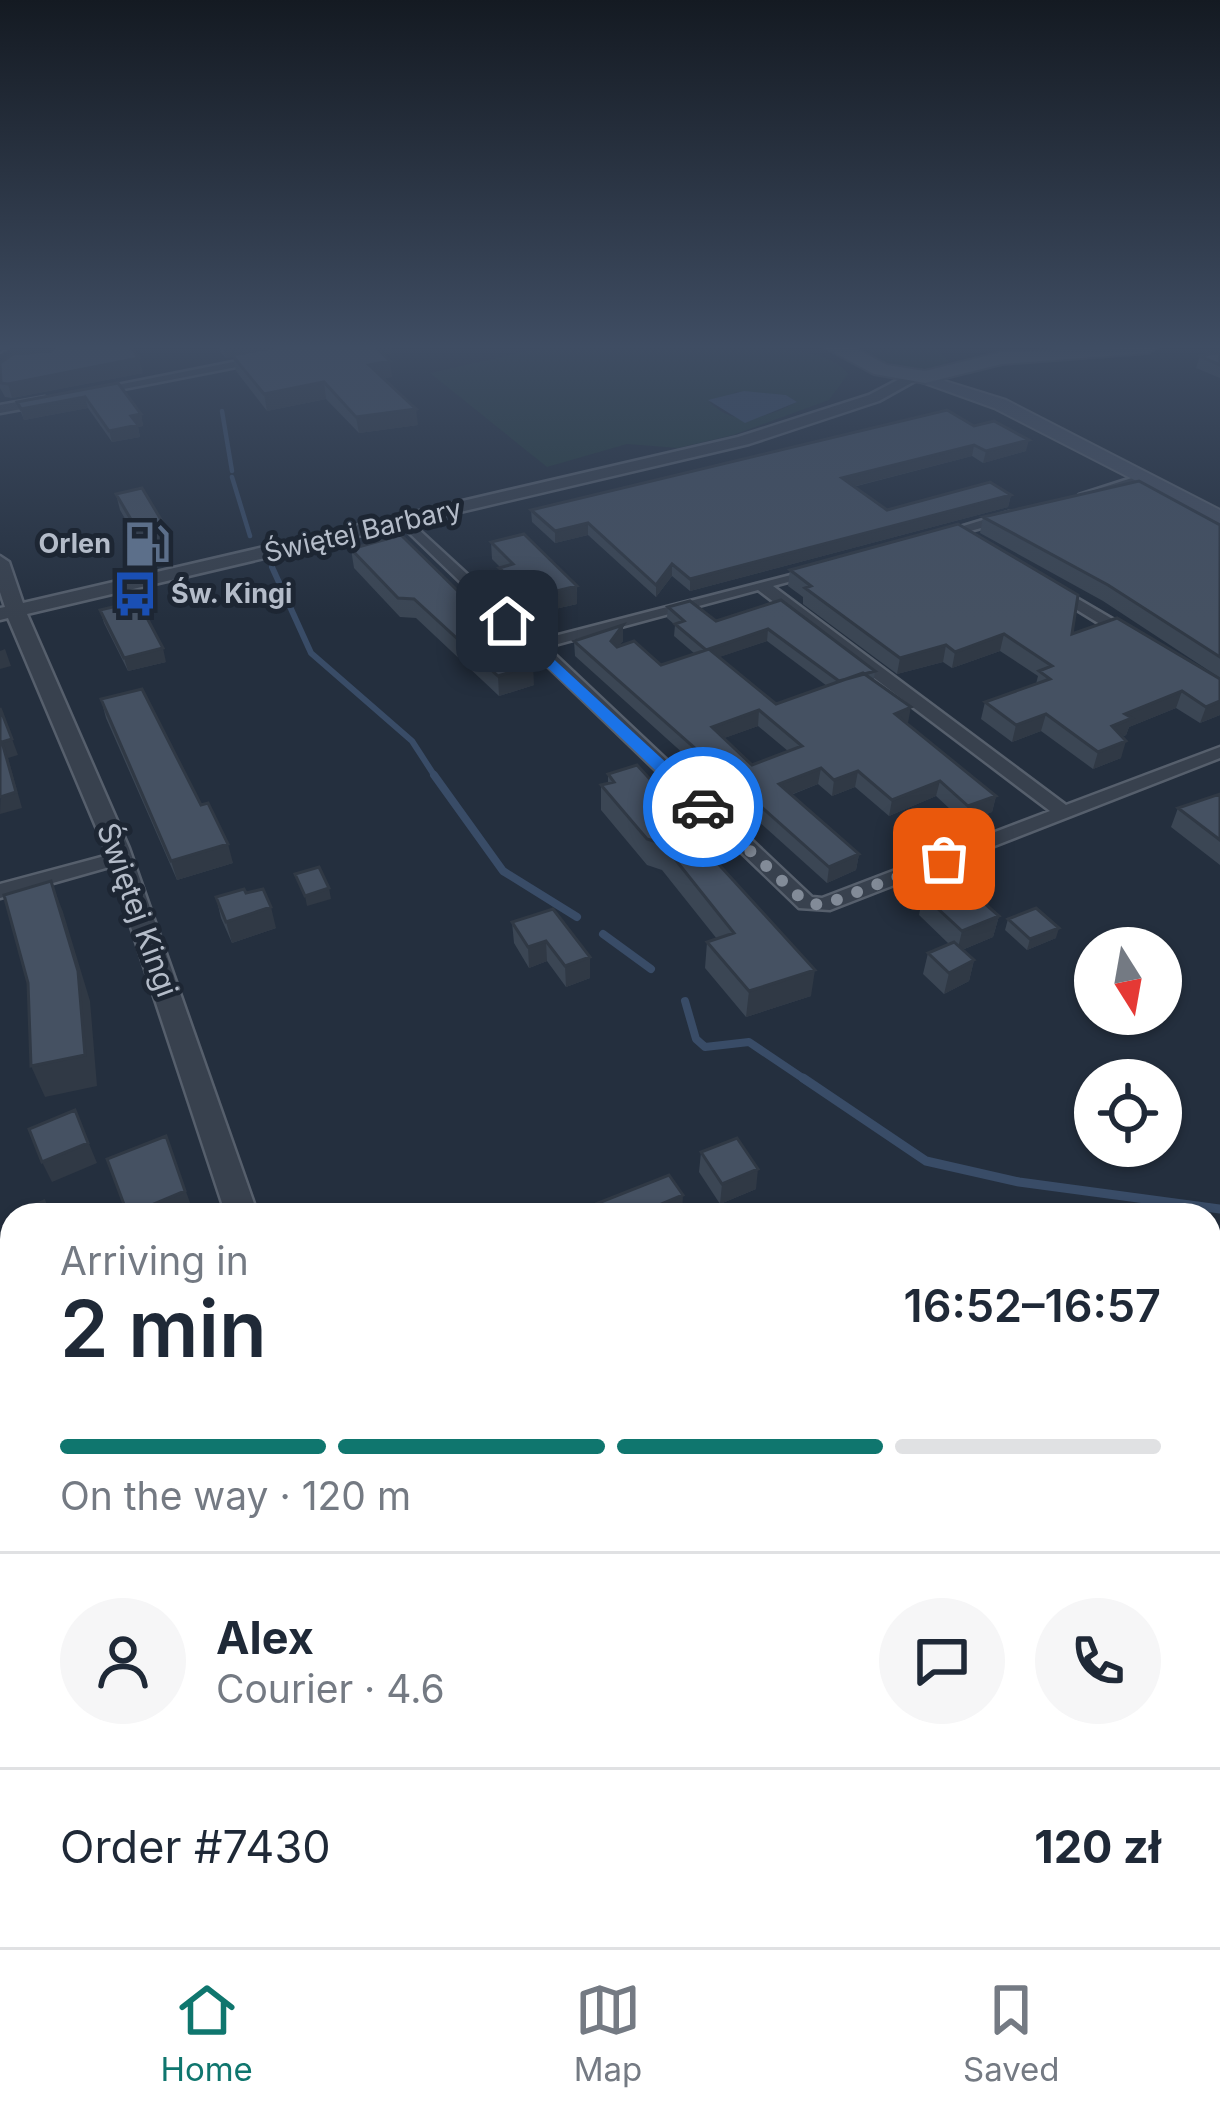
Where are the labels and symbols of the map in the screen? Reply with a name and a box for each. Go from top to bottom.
street label: Świętej Barbary [261,492,465,569]
fuel station icon: Orlen [122,519,172,569]
place label: Orlen [39,527,111,560]
bus stop icon: Św. Kingi [110,569,160,619]
pin [456,570,558,672]
place label: Św. Kingi [171,577,292,610]
courier [643,747,763,867]
pin [893,808,995,910]
street label: Świętej Kingi [90,818,186,1002]
north arrow [1074,927,1182,1035]

